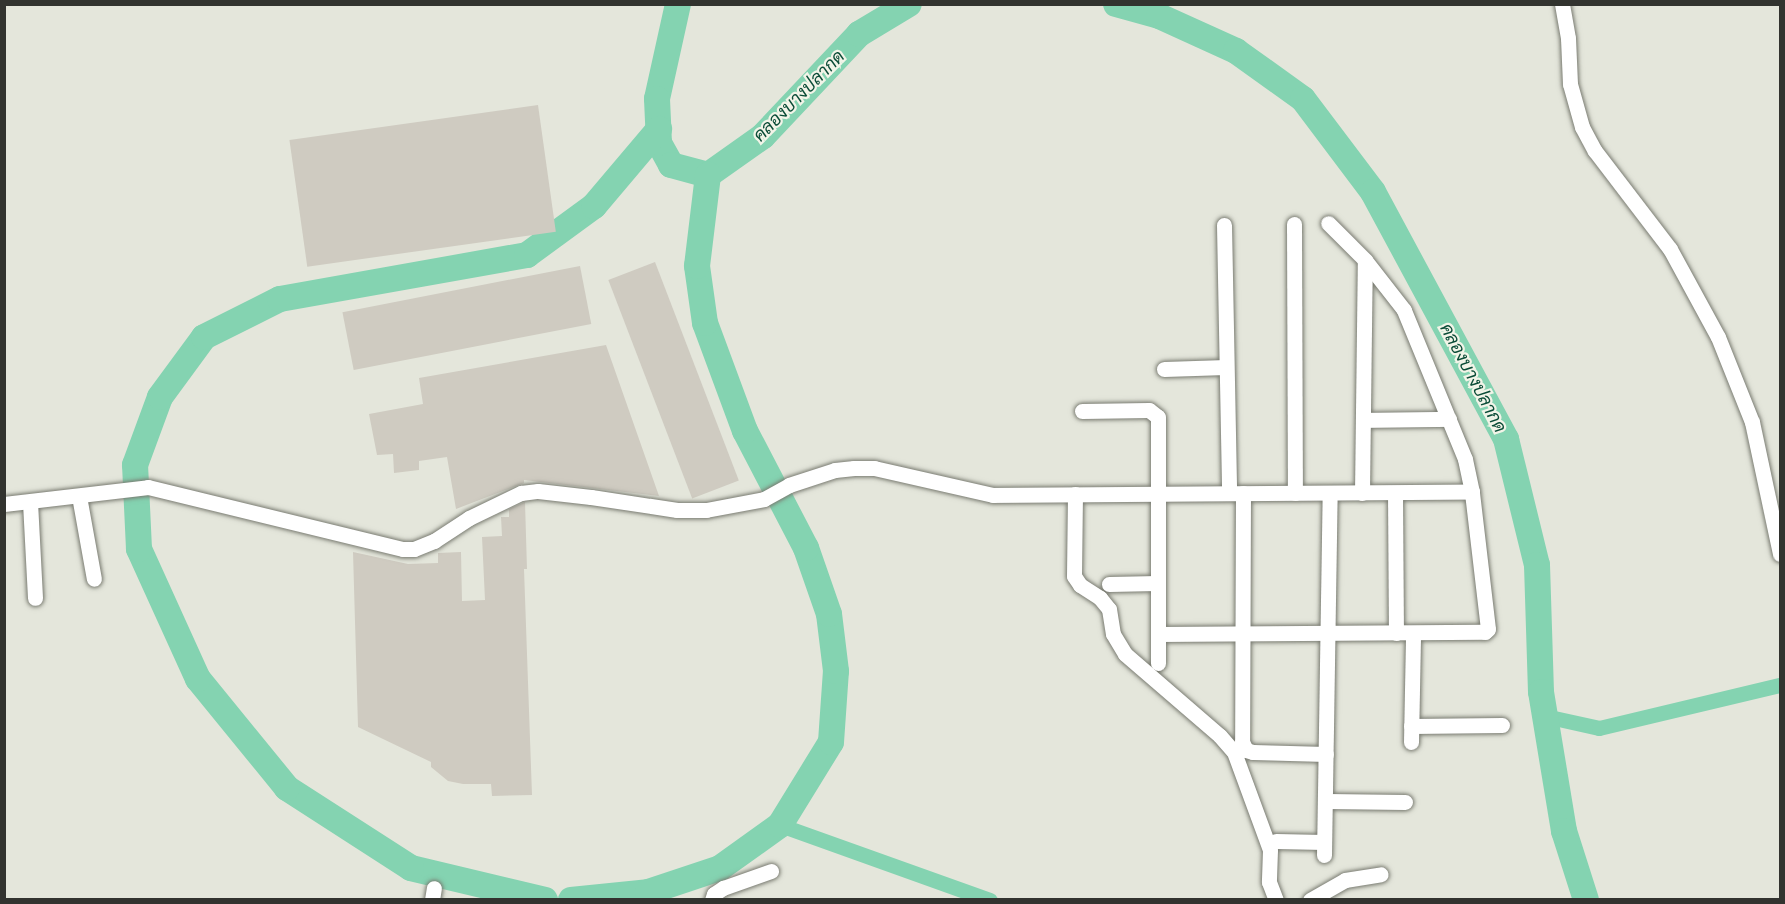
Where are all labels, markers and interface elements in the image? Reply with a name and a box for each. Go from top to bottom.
water label: คลองบางปลากด [749,46,849,146]
water label: คลองบางปลากด [1435,320,1511,436]

